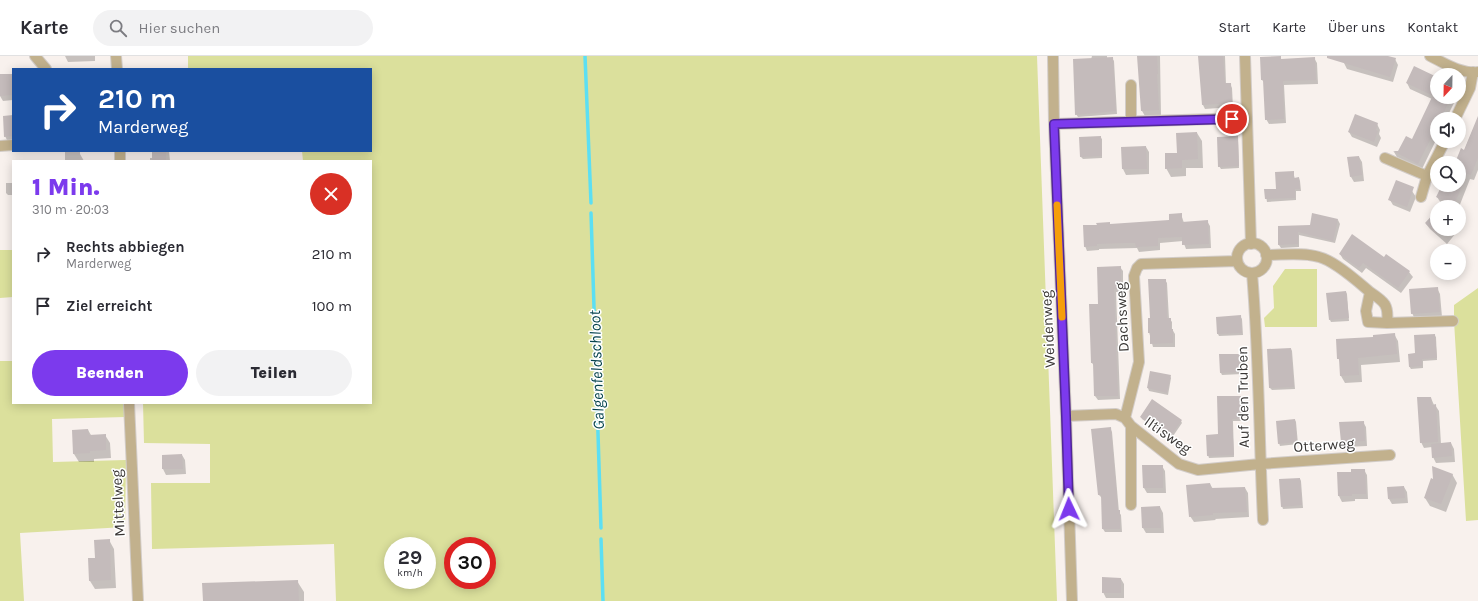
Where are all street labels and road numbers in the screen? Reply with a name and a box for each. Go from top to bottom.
street label: Dachsweg [1111,281,1133,352]
street label: Weidenweg [1037,289,1059,368]
street label: Auf den Truben [1233,346,1253,448]
street label: Iltisweg [1141,412,1195,458]
street label: Otterweg [1293,434,1356,456]
street label: Mittelweg [107,468,129,537]

